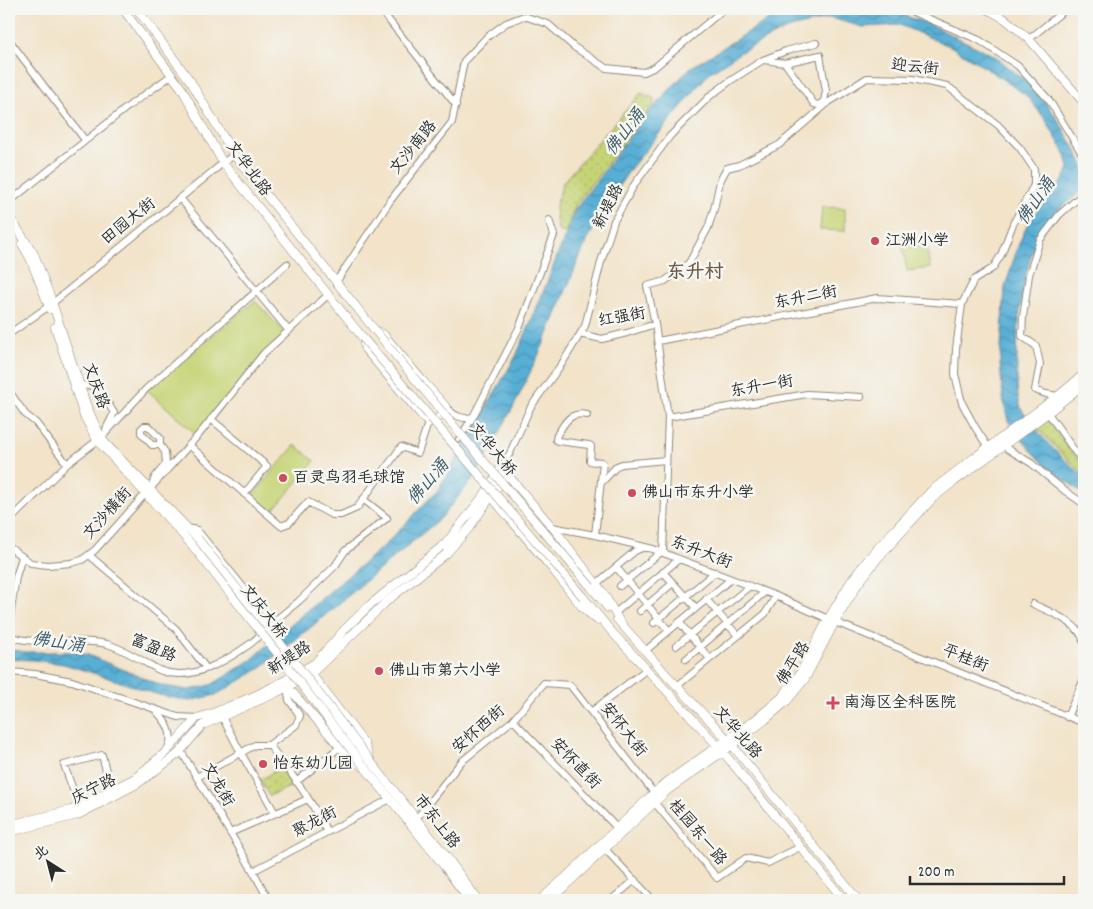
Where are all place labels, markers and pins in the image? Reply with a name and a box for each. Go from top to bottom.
place label: 江洲小学 [885,230,949,253]
marker: 江洲小学 [869,235,881,247]
place label: 百灵鸟羽毛球馆 [293,467,405,490]
marker: 百灵鸟羽毛球馆 [277,472,289,484]
place label: 佛山市东升小学 [642,482,754,505]
marker: 佛山市东升小学 [626,487,638,499]
place label: 佛山市第六小学 [389,660,501,683]
marker: 佛山市第六小学 [373,665,385,677]
place label: 南海区全科医院 [844,692,956,715]
marker: 南海区全科医院 [826,696,840,710]
place label: 怡东幼儿园 [273,753,353,776]
marker: 怡东幼儿园 [257,758,269,770]

